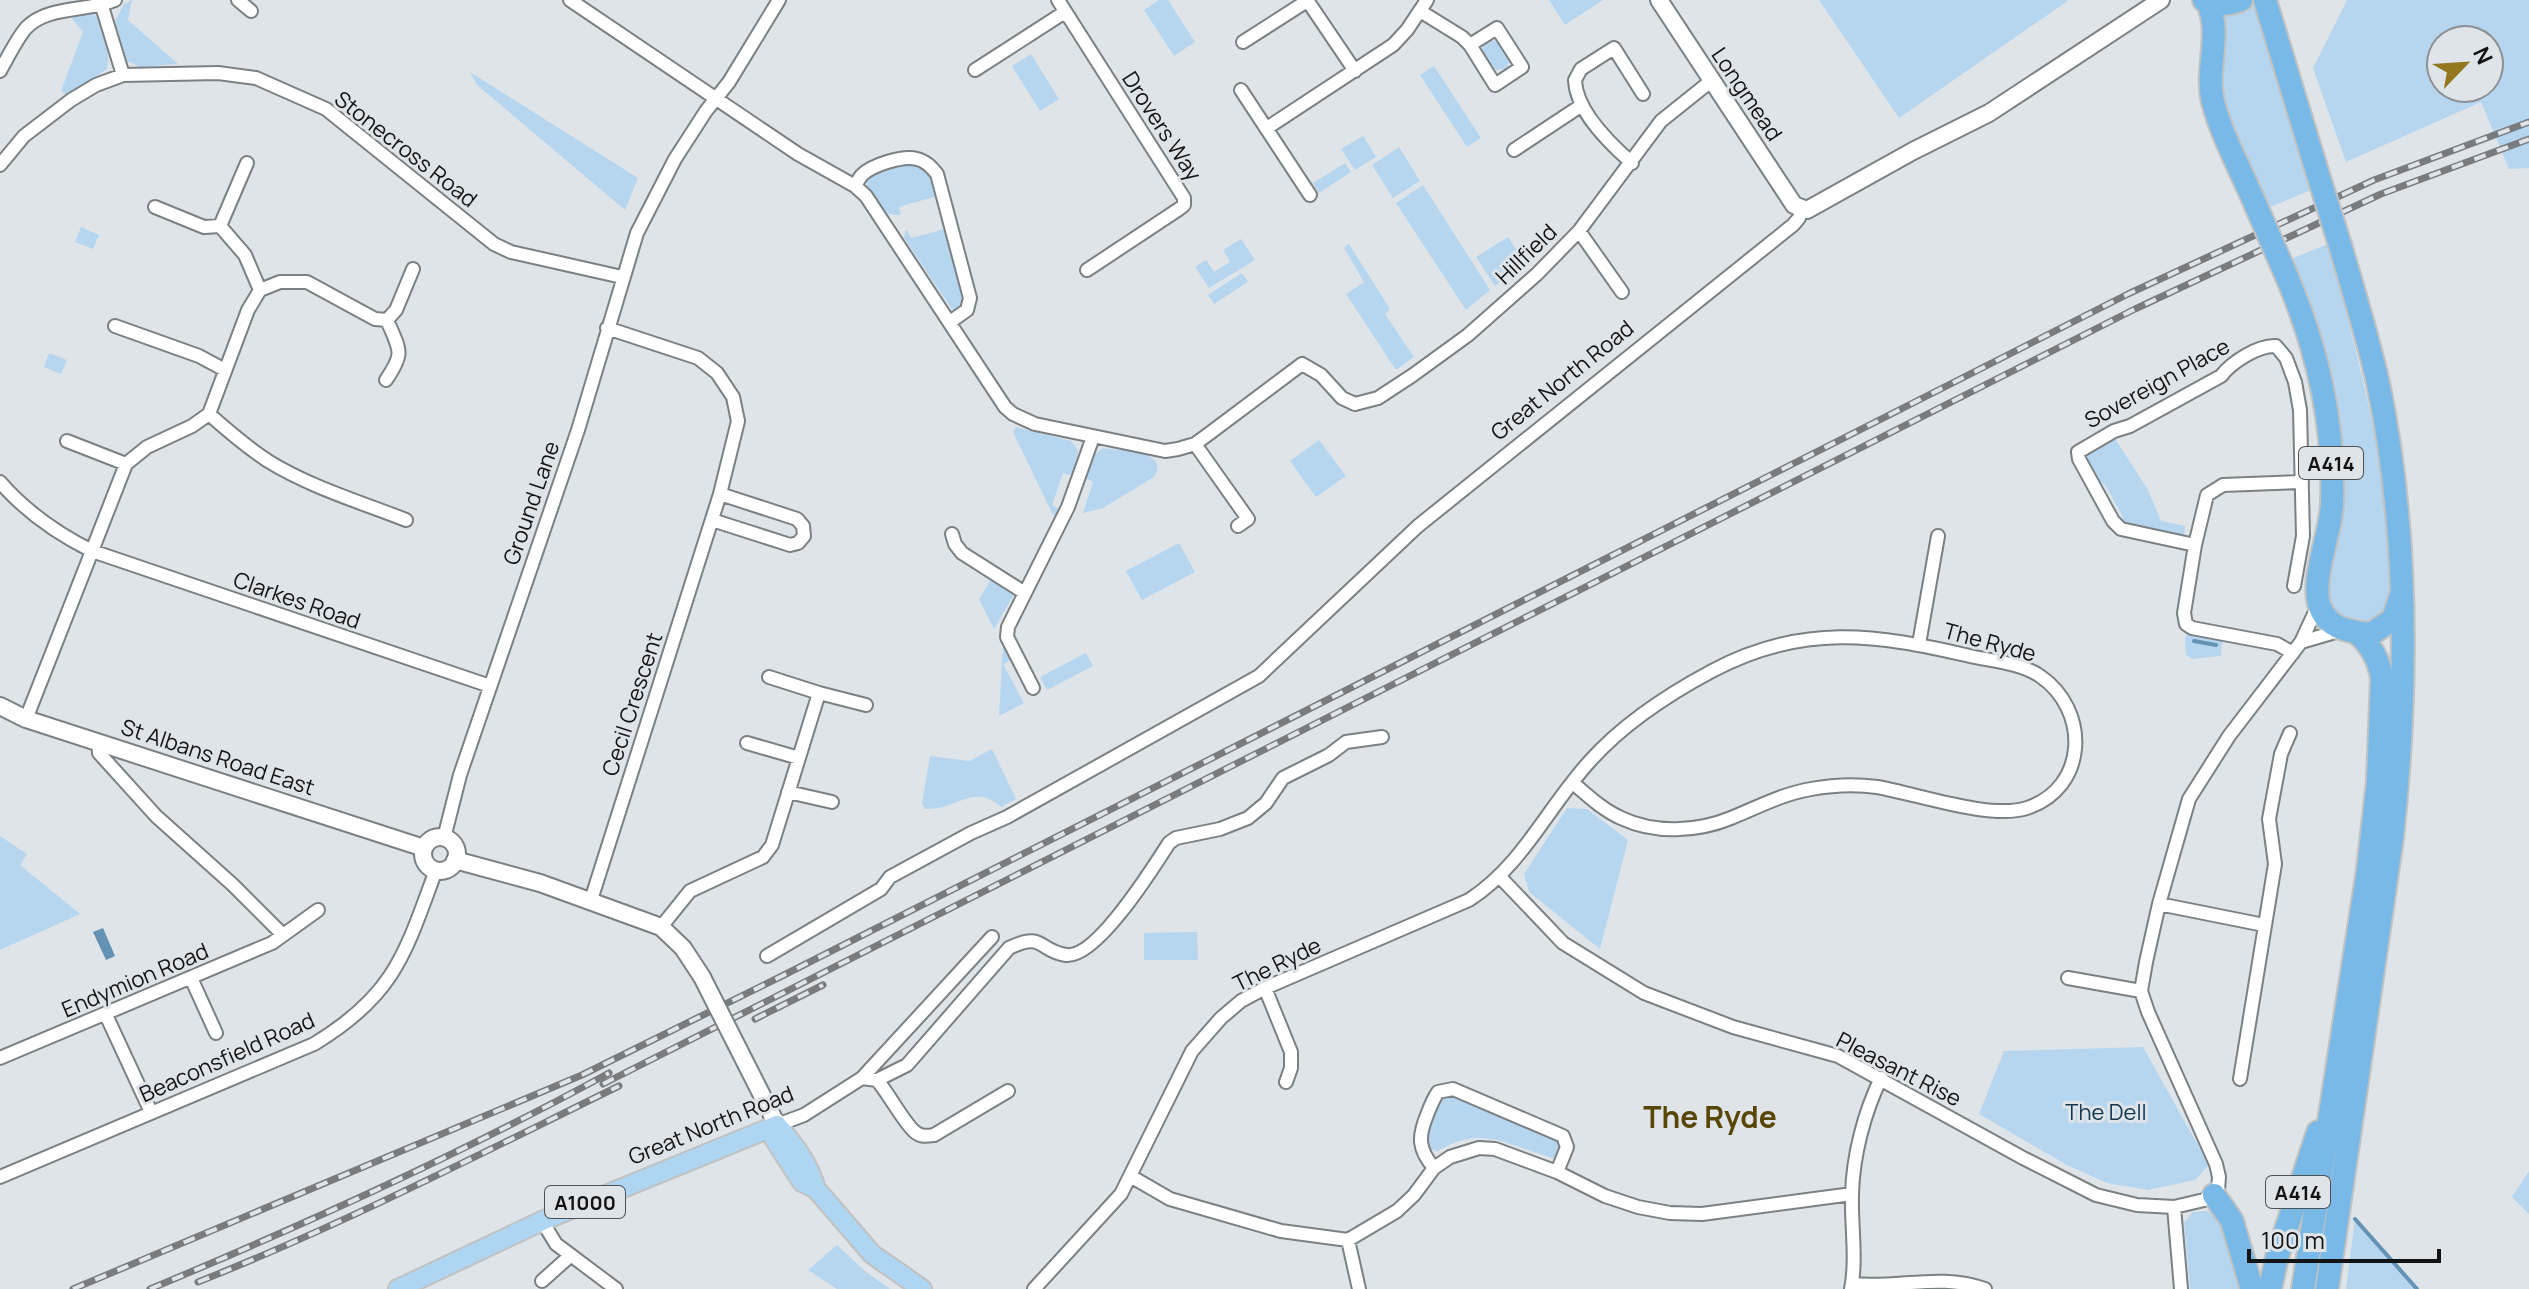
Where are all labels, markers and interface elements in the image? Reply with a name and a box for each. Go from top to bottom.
north arrow [2425,24,2505,104]
street label: Longmead [1705,41,1789,147]
text: N [2466,42,2500,69]
street label: Drovers Way [1115,65,1209,187]
street label: Stonecross Road [329,84,483,214]
street label: Hillfield [1489,217,1563,291]
street label: Great North Road [1484,313,1640,447]
street label: Sovereign Place [2079,331,2235,435]
street label: Ground Lane [496,437,566,569]
road number: A414 [2299,447,2363,479]
street label: Clarkes Road [229,564,365,636]
street label: The Ryde [1941,615,2040,669]
street label: Cecil Crescent [595,628,669,780]
street label: St Albans Road East [117,712,319,802]
street label: The Ryde [1228,930,1326,998]
street label: Endymion Road [57,936,213,1024]
street label: Beaconsfield Road [135,1005,319,1109]
street label: Pleasant Rise [1831,1025,1967,1113]
street label: Great North Road [624,1078,798,1172]
district label: The Ryde [1643,1096,1777,1137]
park label: The Dell [2065,1097,2147,1127]
road number: A414 [2266,1176,2330,1208]
road number: A1000 [545,1186,625,1218]
scale bar [2249,1213,2439,1263]
text: 100 m [2261,1223,2325,1256]

